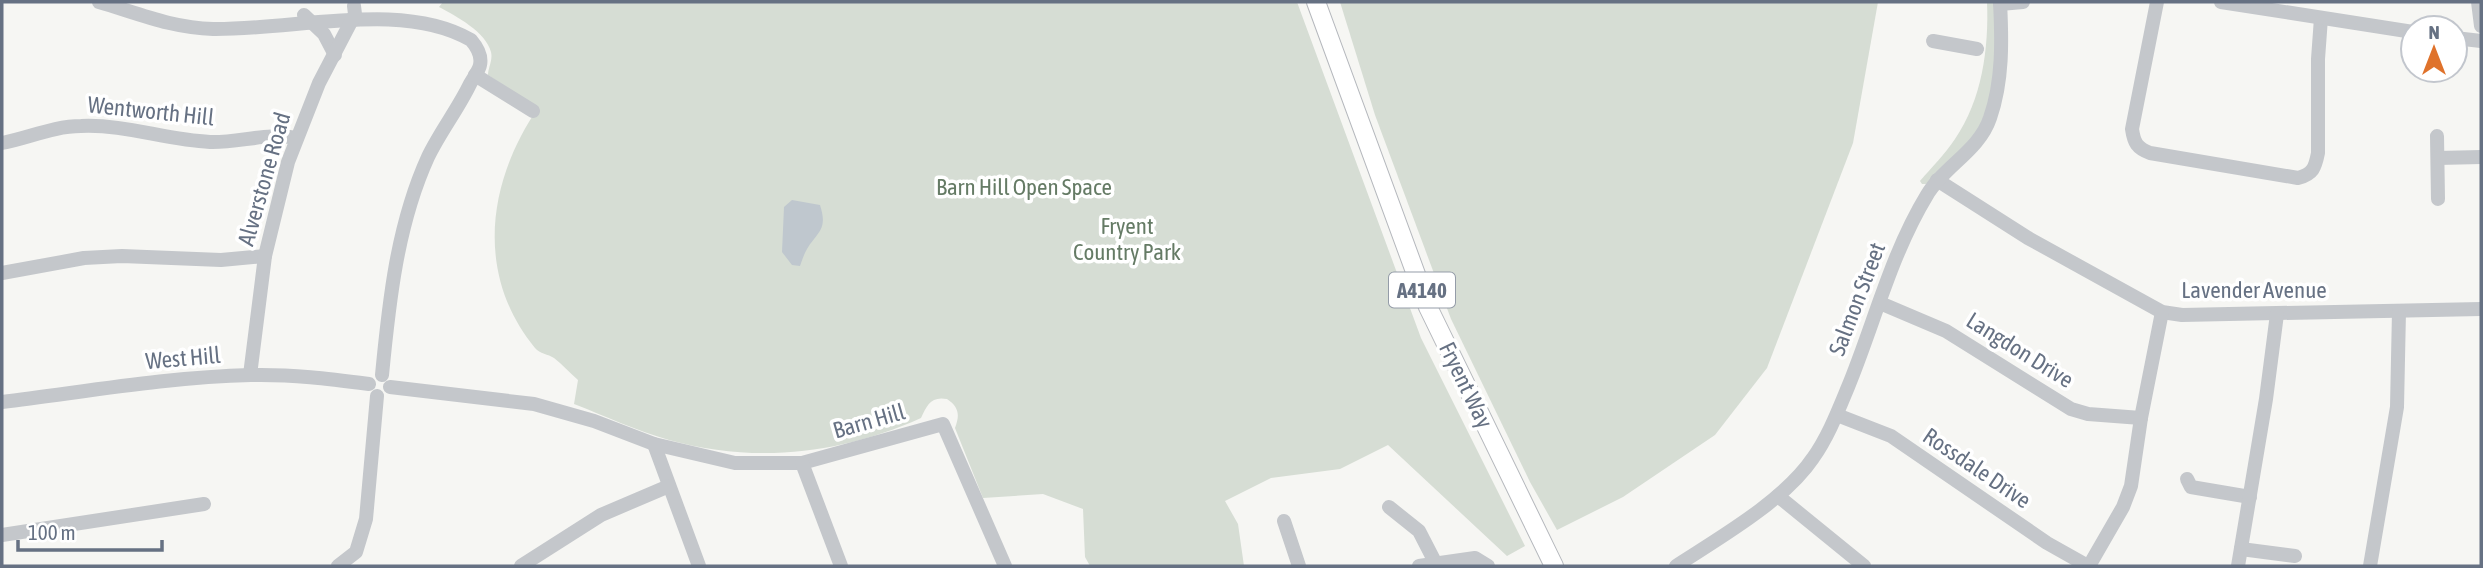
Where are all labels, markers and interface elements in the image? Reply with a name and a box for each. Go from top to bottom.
north arrow [2399,14,2469,84]
text: N [2428,21,2440,43]
street label: Wentworth Hill [87,91,215,131]
street label: Alverstone Road [233,109,295,249]
park label: Barn Hill Open Space [936,174,1112,200]
park label: Fryent Country Park [1073,213,1181,265]
street label: Salmon Street [1824,239,1890,359]
road number: A4140 [1389,272,1455,308]
street label: Lavender Avenue [2181,277,2327,303]
street label: Langdon Drive [1962,307,2078,393]
street label: Fryent Way [1434,338,1498,432]
street label: West Hill [144,342,222,374]
street label: Barn Hill [830,398,908,444]
street label: Rossdale Drive [1918,422,2036,514]
scale bar [18,508,161,552]
text: 100 m [28,520,76,544]

